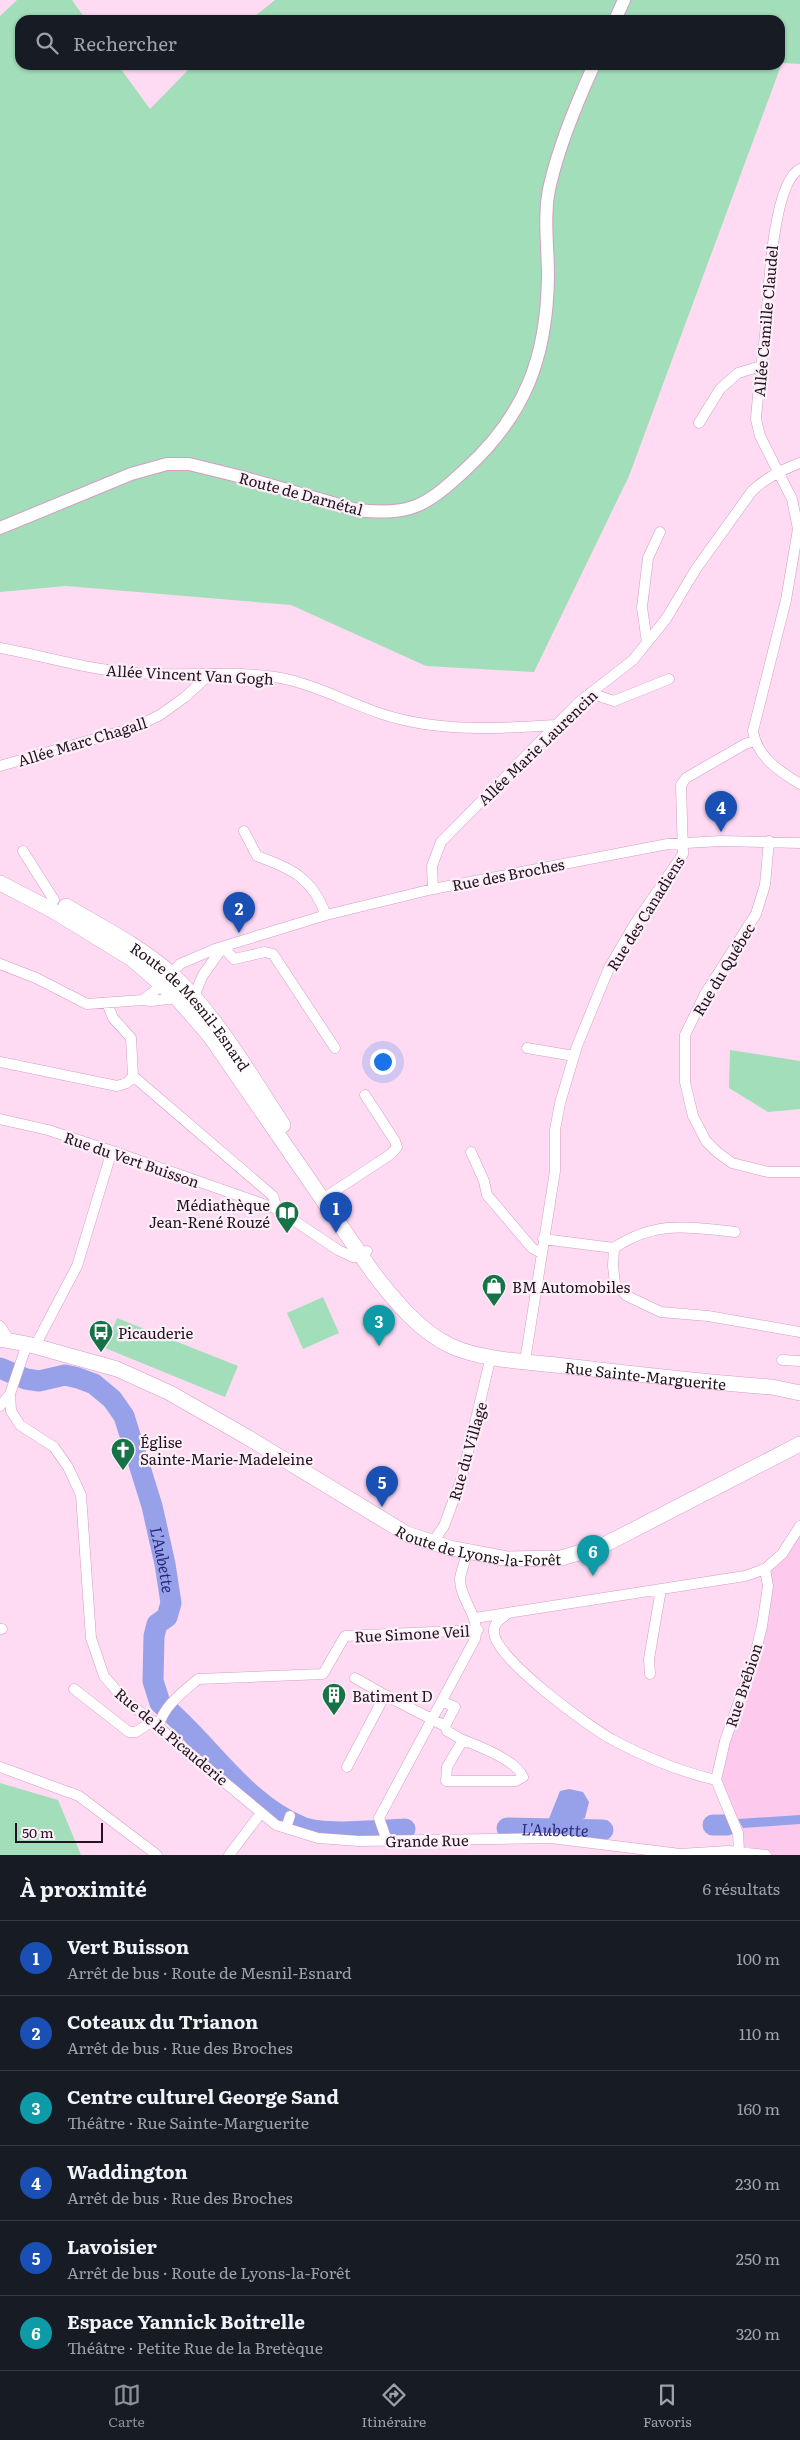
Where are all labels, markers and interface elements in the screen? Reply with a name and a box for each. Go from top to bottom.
search box [15,15,785,70]
icon: search [33,29,61,57]
text: Rechercher [73,29,177,57]
street label: Allée Camille Claudel [747,244,783,398]
street label: Route de Darnétal [236,465,366,521]
street label: Allée Vincent Van Gogh [106,658,274,690]
street label: Allée Marie Laurencin [472,684,602,810]
street label: Allée Marc Chagall [14,710,150,772]
pin: 4 [705,791,737,832]
street label: Rue des Canadiens [600,851,690,975]
street label: Rue des Broches [450,852,566,896]
pin: 2 [223,892,255,933]
street label: Rue du Québec [686,918,760,1020]
street label: Route de Mesnil-Esnard [126,935,256,1075]
your location [370,1049,396,1075]
street label: Rue du Vert Buisson [61,1125,203,1193]
pin: 1 [320,1192,352,1233]
place label: Médiathèque Jean-René Rouzé [149,1193,270,1233]
library icon: Médiathèque Jean-René Rouzé [274,1200,300,1234]
shop icon: BM Automobiles [481,1273,507,1307]
place label: BM Automobiles [512,1275,630,1298]
pin: 3 [363,1305,395,1346]
bus stop icon: Picauderie [88,1319,114,1353]
place label: Picauderie [118,1321,193,1344]
street label: Rue Sainte-Marguerite [564,1355,727,1395]
street label: Rue du Village [442,1399,492,1503]
place label: Église Sainte-Marie-Madeleine [140,1430,313,1470]
church icon: Église Sainte-Marie-Madeleine [110,1437,136,1471]
pin: 5 [366,1466,398,1507]
street label: Route de Lyons-la-Forêt [392,1518,561,1571]
water label: L'Aubette [145,1524,181,1595]
pin: 6 [577,1535,609,1576]
street label: Rue Simone Veil [354,1618,470,1648]
street label: Rue Brébion [719,1640,767,1730]
street label: Rue de la Picauderie [110,1682,234,1790]
building icon: Batiment D [321,1682,347,1716]
place label: Batiment D [352,1684,433,1707]
water label: L'Aubette [521,1816,589,1842]
scale bar [15,1820,102,1843]
text: 50 m [22,1822,54,1842]
street label: Grande Rue [385,1828,469,1852]
text: À proximité [20,1872,147,1903]
text: 6 résultats [702,1876,780,1900]
text: Vert Buisson [67,1932,189,1960]
text: 1 [33,1946,39,1970]
text: 100 m [736,1946,780,1970]
text: Arrêt de bus · Route de Mesnil-Esnard [67,1960,352,1984]
text: Coteaux du Trianon [67,2007,258,2035]
text: 2 [32,2021,40,2045]
text: 110 m [739,2021,780,2045]
text: Arrêt de bus · Rue des Broches [67,2035,293,2059]
text: Centre culturel George Sand [67,2082,339,2110]
text: 3 [32,2096,40,2120]
text: 160 m [737,2096,780,2120]
text: Théâtre · Rue Sainte-Marguerite [67,2110,309,2134]
text: Waddington [67,2157,188,2185]
text: 4 [31,2171,41,2195]
text: 230 m [735,2171,780,2195]
text: Arrêt de bus · Rue des Broches [67,2185,293,2209]
text: Lavoisier [67,2232,157,2260]
text: 5 [32,2246,40,2270]
text: 250 m [736,2246,780,2270]
text: Arrêt de bus · Route de Lyons-la-Forêt [67,2260,351,2284]
text: Espace Yannick Boitrelle [67,2307,305,2335]
text: 6 [31,2321,41,2345]
text: 320 m [736,2321,780,2345]
text: Théâtre · Petite Rue de la Bretèque [67,2335,323,2359]
tab: Carte [108,2381,145,2431]
tab: Itinéraire [362,2381,426,2431]
tab: Favoris [643,2381,692,2431]

